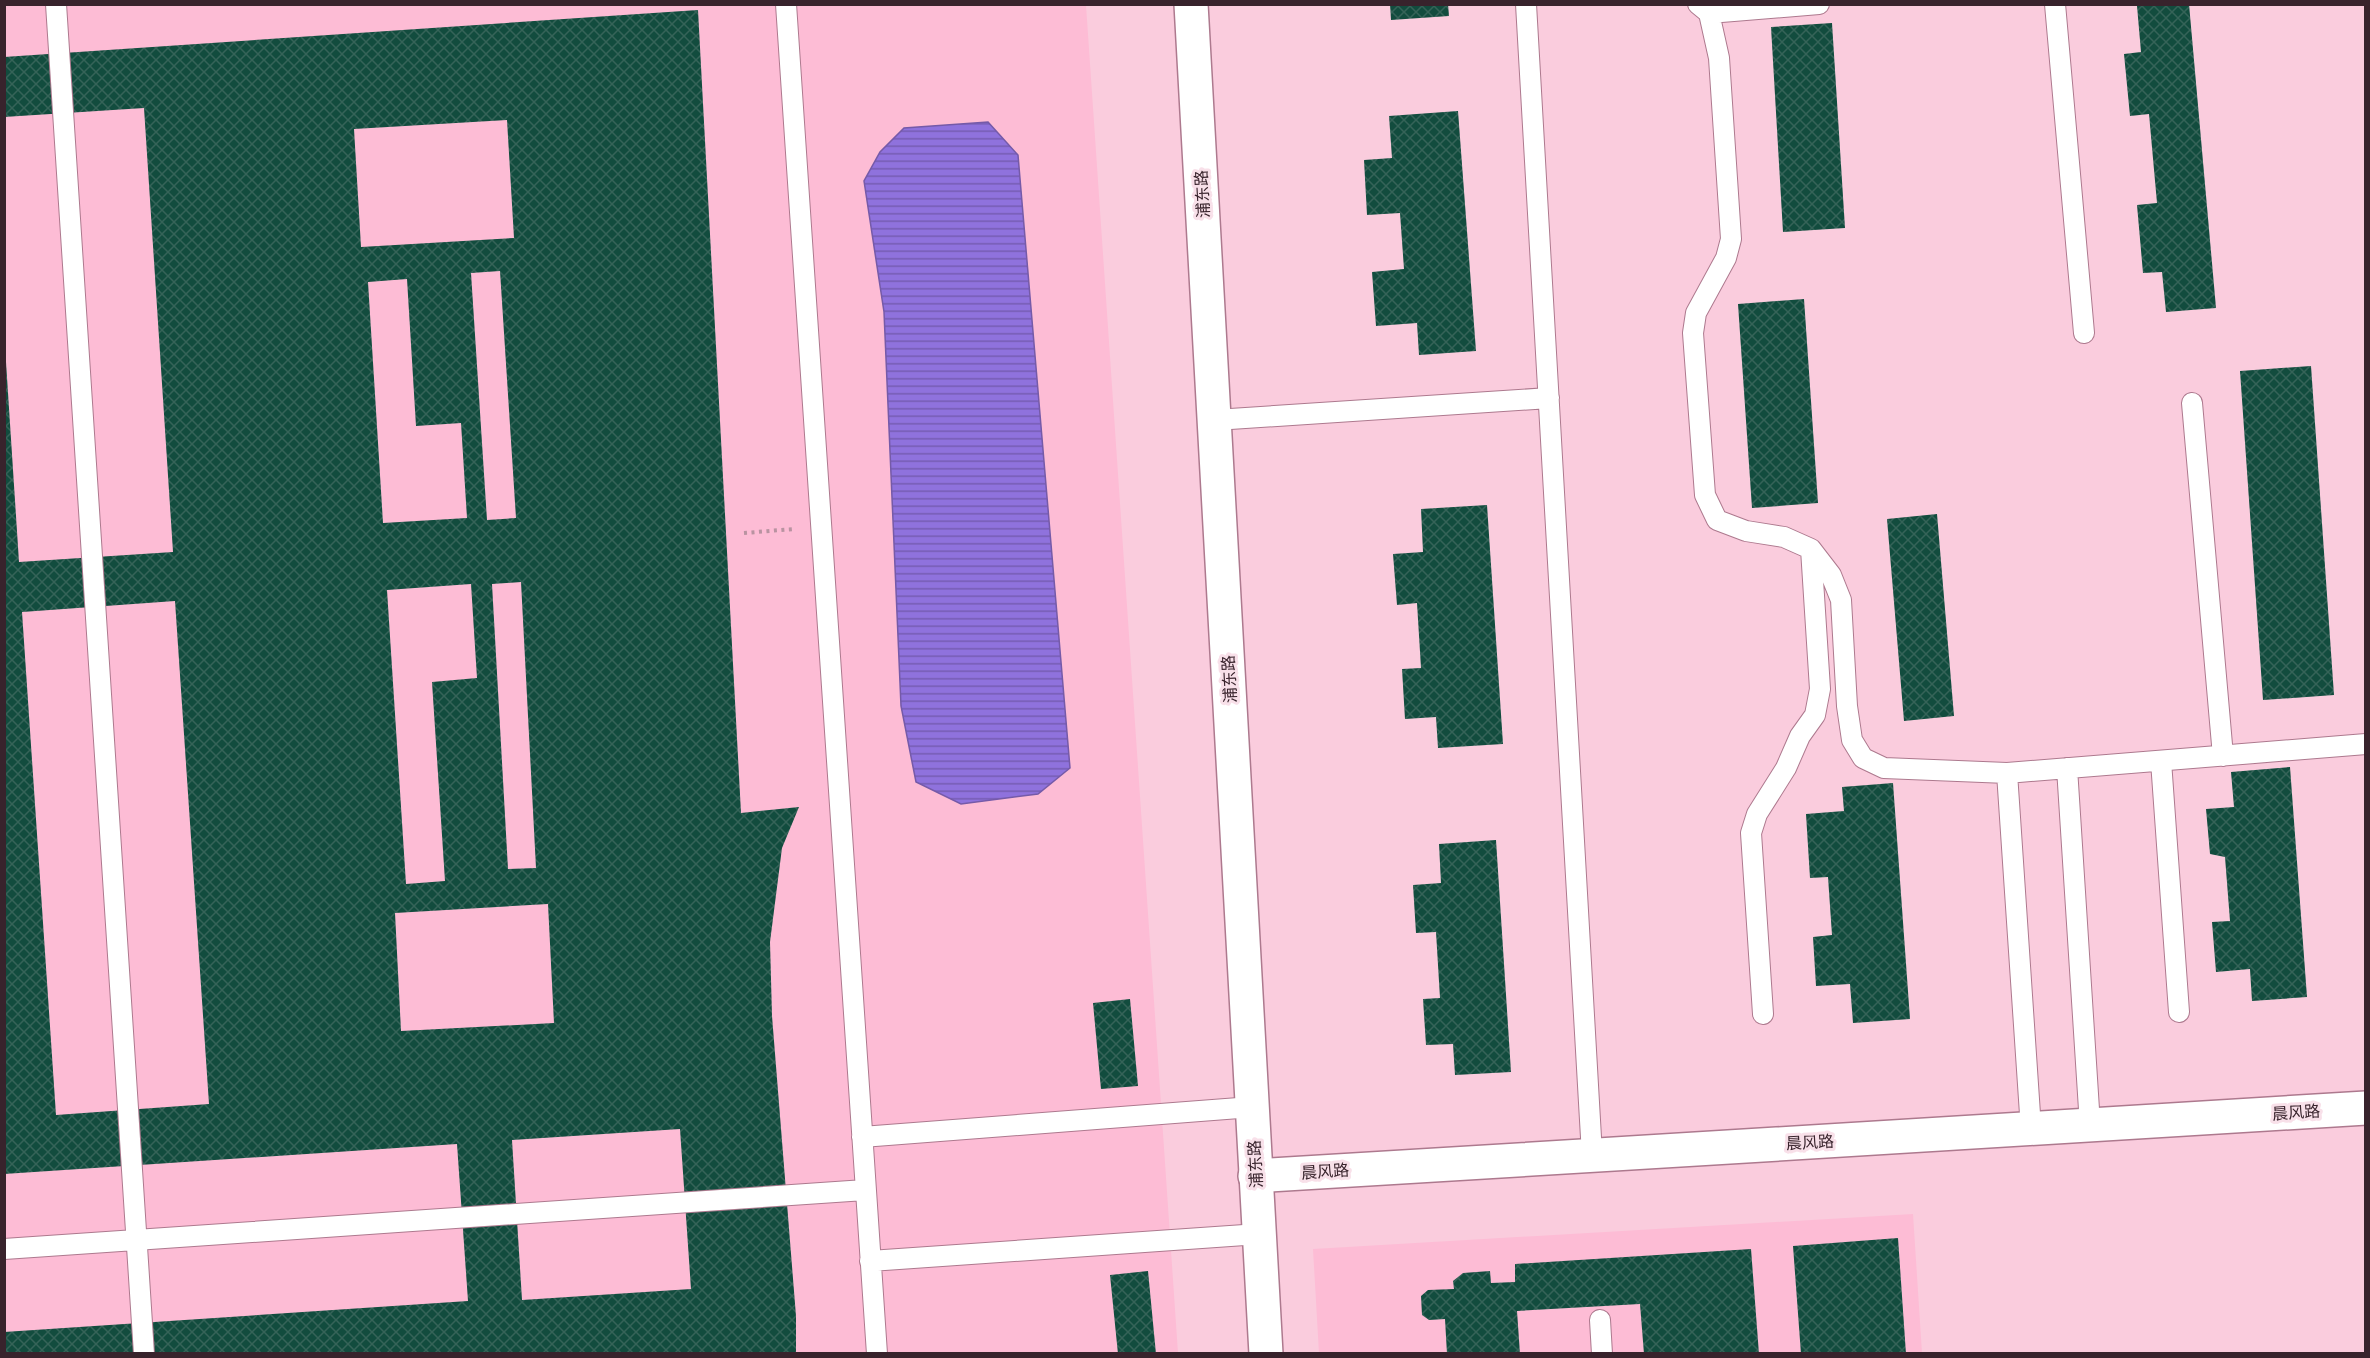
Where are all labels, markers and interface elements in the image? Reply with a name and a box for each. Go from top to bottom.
street label: 浦东路 [1191,170,1213,218]
street label: 浦东路 [1218,655,1240,703]
street label: 晨风路 [2271,1100,2321,1124]
street label: 晨风路 [1786,1131,1834,1153]
street label: 浦东路 [1244,1140,1266,1188]
street label: 晨风路 [1300,1159,1350,1183]

